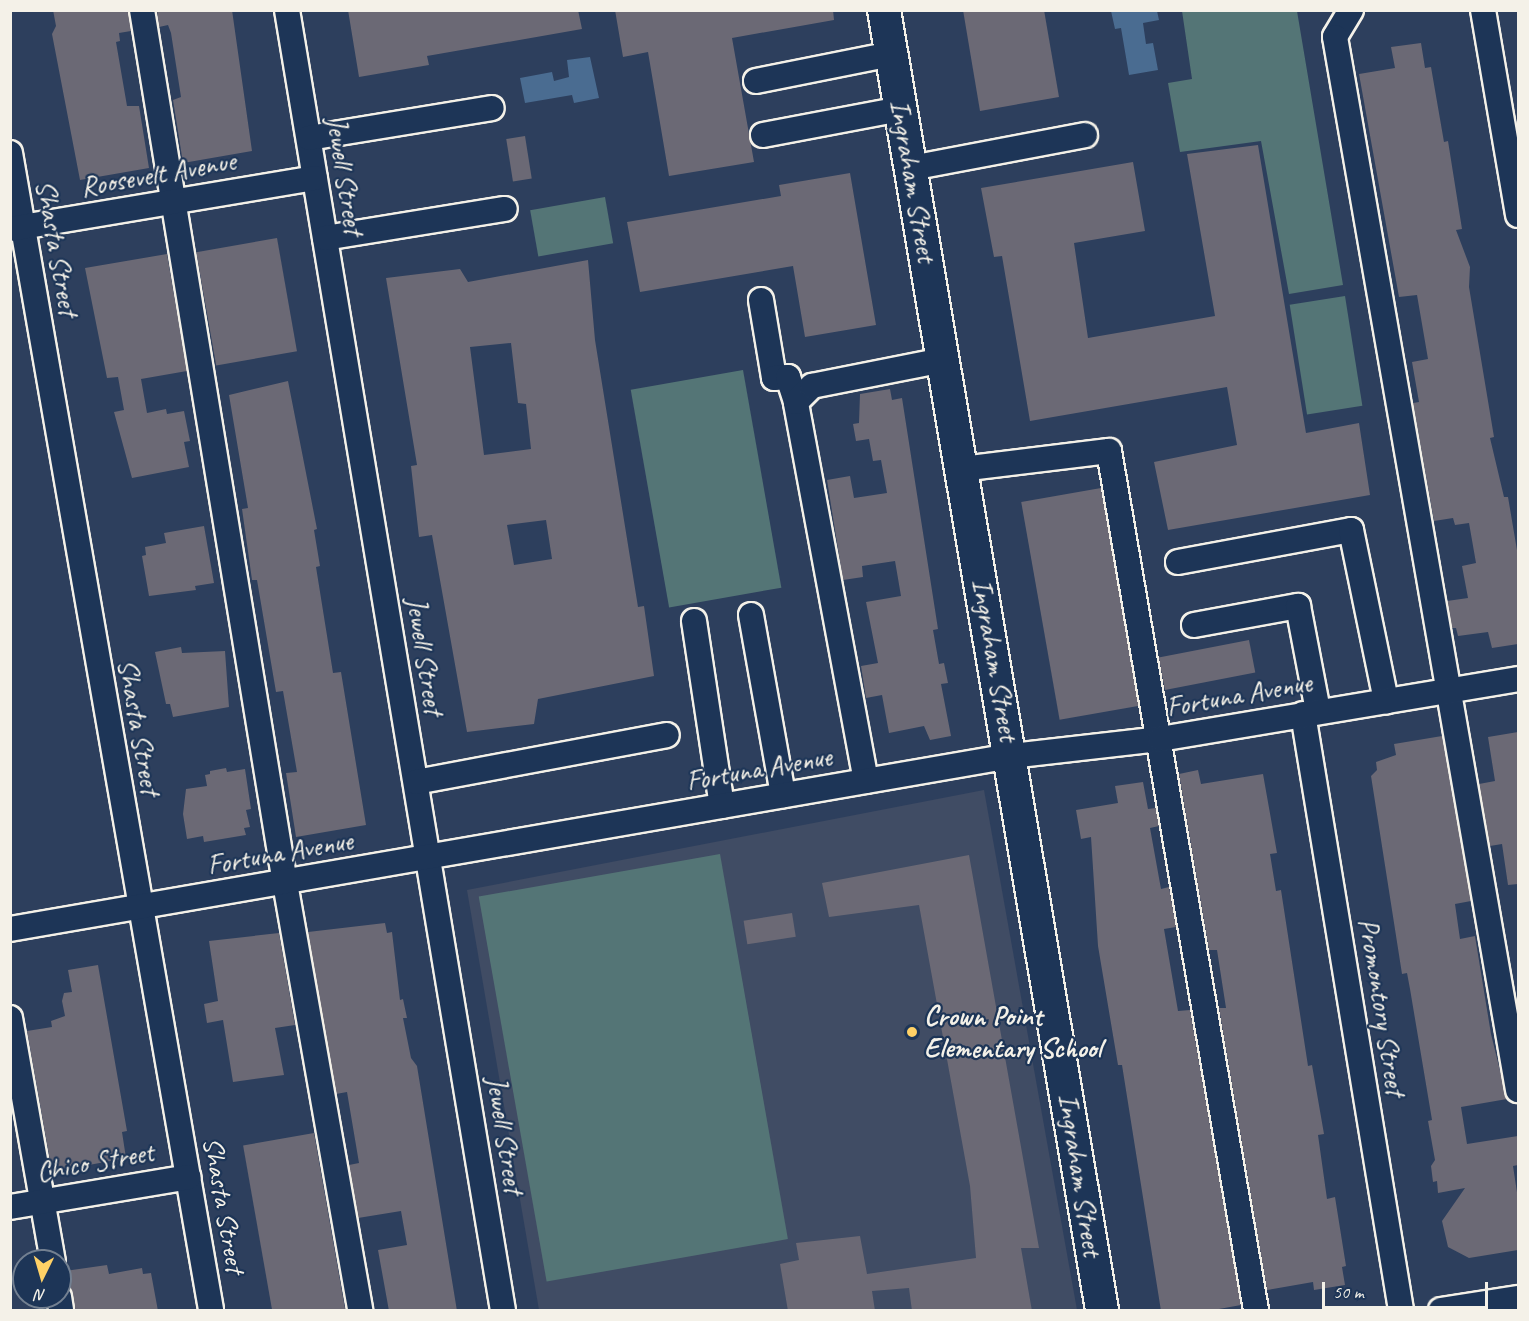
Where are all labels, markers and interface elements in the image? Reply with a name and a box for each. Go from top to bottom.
street label: Ingraham Street [882,97,944,265]
street label: Jewell Street [319,115,371,237]
street label: Roosevelt Avenue [78,144,238,204]
street label: Shasta Street [29,178,85,318]
street label: Ingraham Street [964,576,1026,744]
street label: Jewell Street [399,595,451,717]
street label: Shasta Street [111,657,167,797]
street label: Fortuna Avenue [1164,666,1314,724]
street label: Fortuna Avenue [684,740,834,798]
street label: Fortuna Avenue [205,824,355,882]
street label: Promontory Street [1351,916,1413,1098]
place label: Crown Point Elementary School [924,999,1102,1065]
marker: Crown Point Elementary School [905,1025,919,1039]
street label: Jewell Street [479,1074,531,1196]
street label: Ingraham Street [1051,1091,1109,1259]
street label: Chico Street [34,1135,156,1189]
street label: Shasta Street [196,1135,252,1275]
north arrow [12,1249,72,1309]
scale bar [1325,1270,1492,1308]
text: 50 m [1333,1281,1364,1303]
text: N [35,1285,46,1305]

